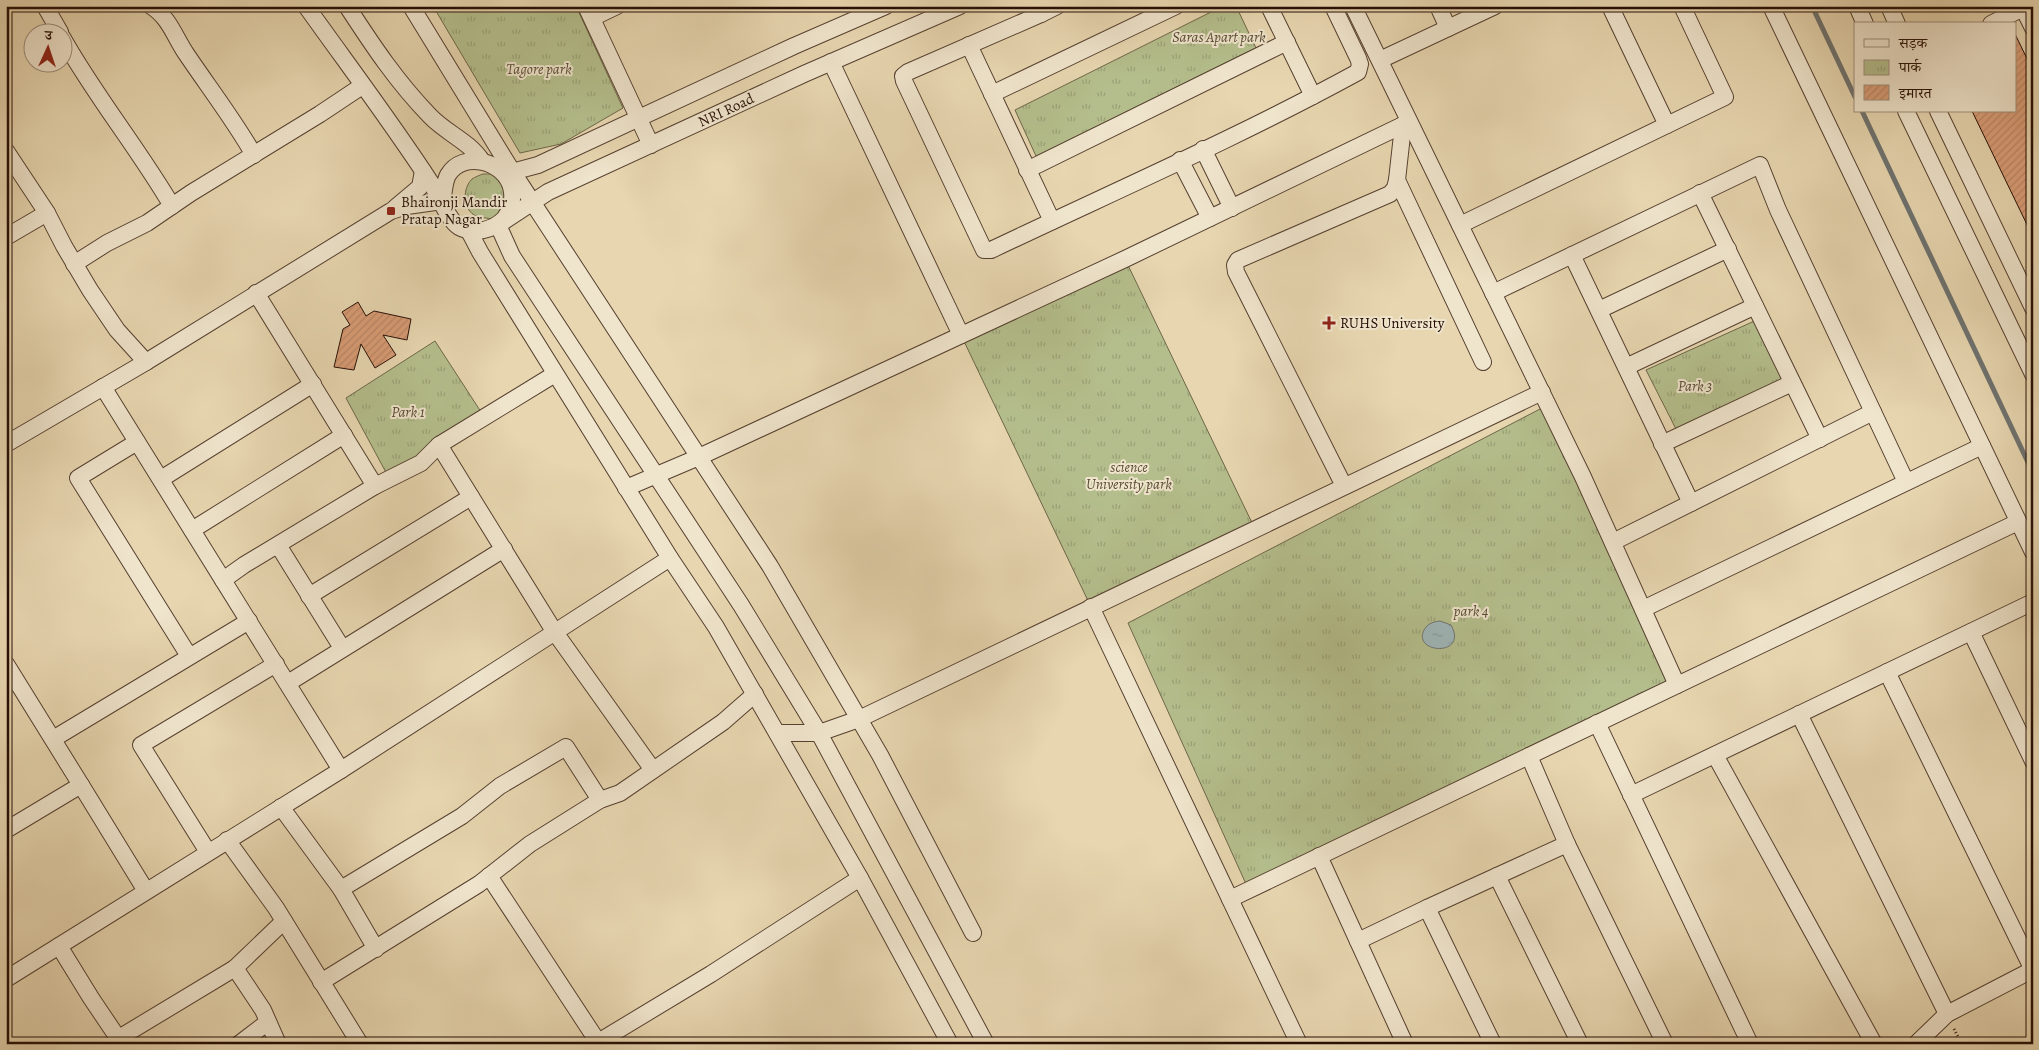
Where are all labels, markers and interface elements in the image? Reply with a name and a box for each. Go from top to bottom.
north arrow [22,22,72,72]
legend [1854,22,2016,112]
text: उ [44,26,54,45]
park label: Saras Apart park [1172,27,1266,47]
text: सड़क [1898,33,1928,53]
text: पार्क [1898,57,1922,77]
park label: Tagore park [506,59,572,79]
text: इमारत [1898,83,1933,103]
street label: NRI Road [695,88,758,132]
place label: Bhaironji Mandir Pratap Nagar [401,192,507,229]
marker: Bhaironji Mandir Pratap Nagar [385,205,397,217]
place label: RUHS University [1340,313,1445,333]
marker: RUHS University [1322,316,1336,330]
park label: Park 3 [1678,376,1712,396]
park label: Park 1 [391,402,425,422]
park label: science University park [1086,457,1172,494]
park label: park 4 [1453,601,1488,621]

